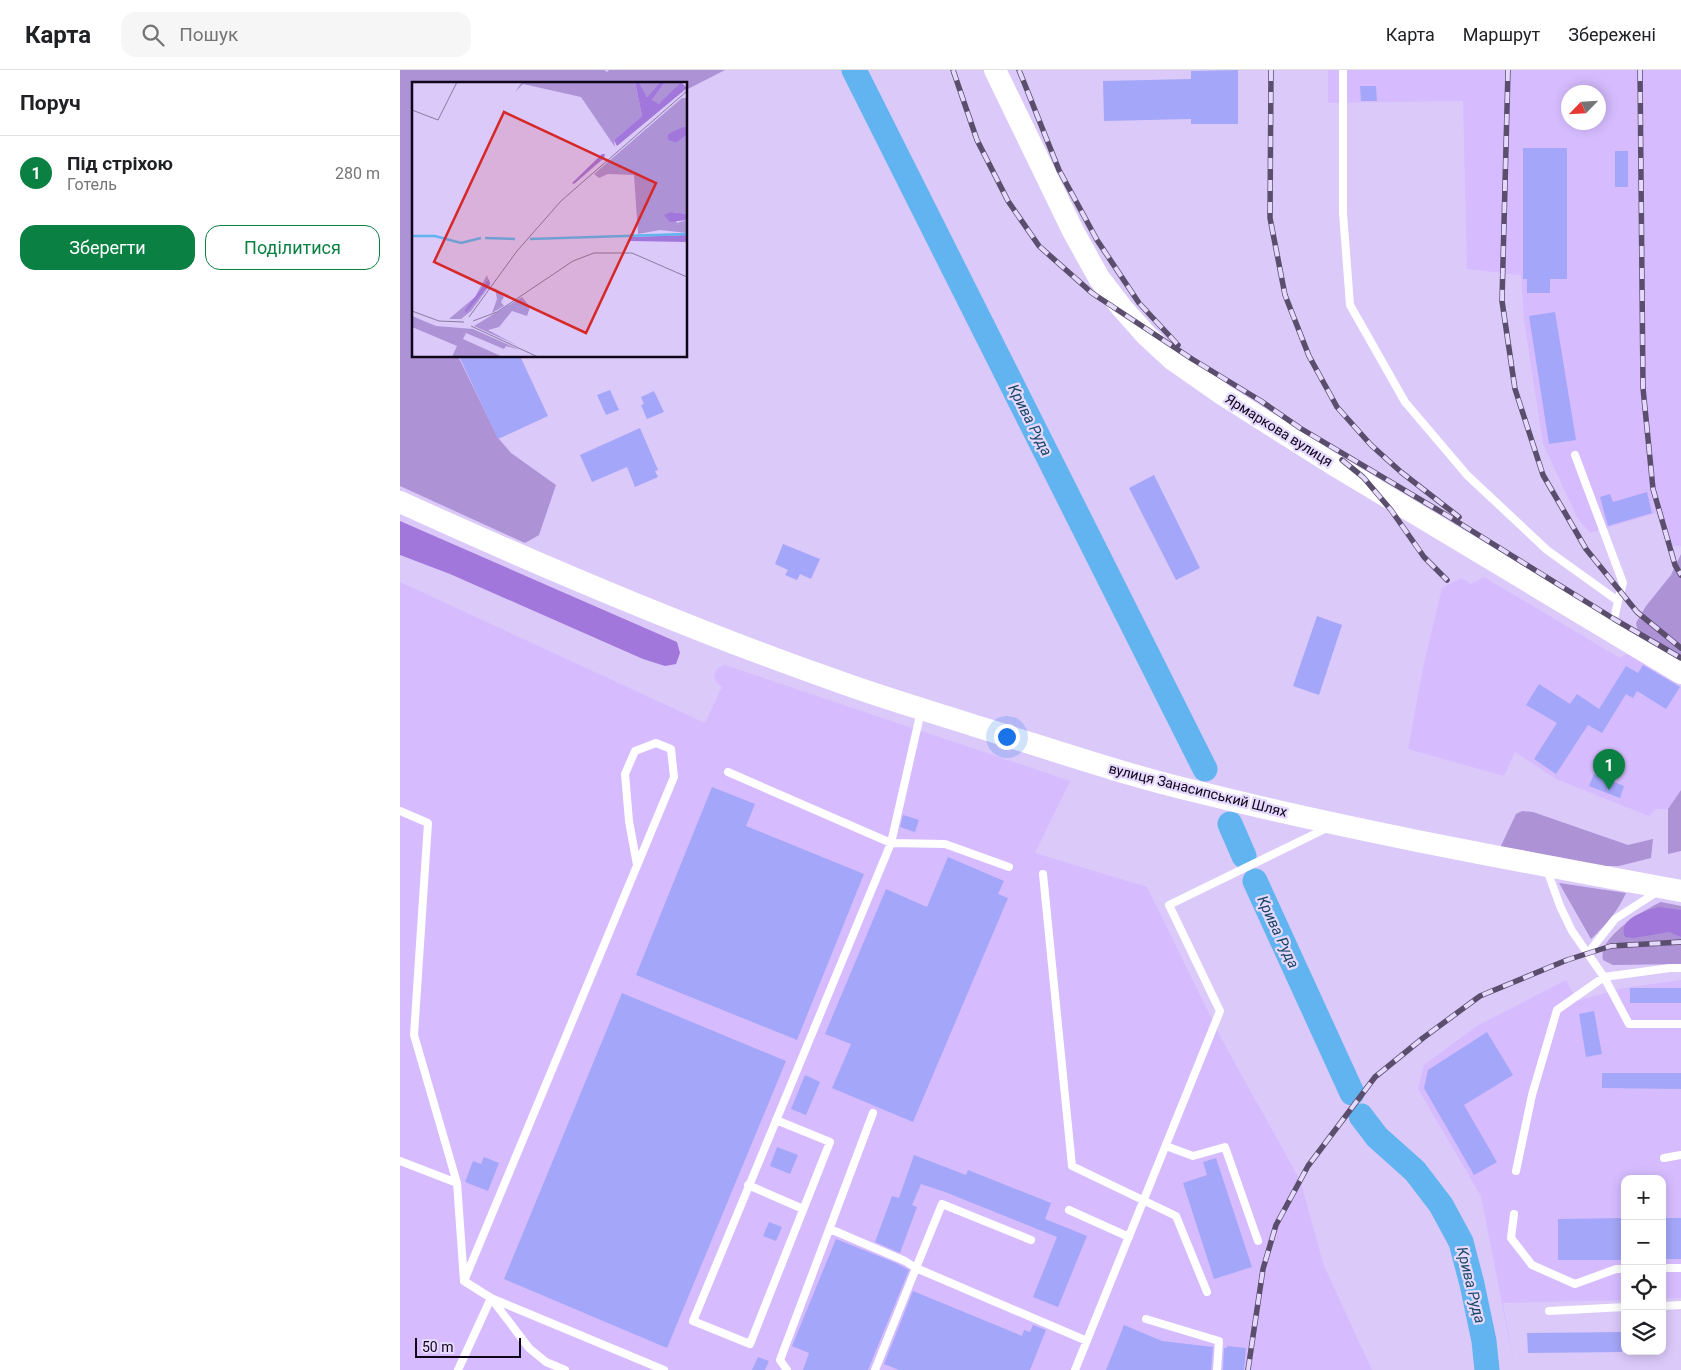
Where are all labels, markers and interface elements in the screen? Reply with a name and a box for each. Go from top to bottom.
search box [121,12,471,57]
text: Карта [25,21,91,49]
icon: search [139,21,167,49]
text: Пошук [179,23,238,46]
text: Карта [1386,24,1435,45]
text: Маршрут [1463,24,1540,45]
text: Збережені [1568,24,1656,45]
inset map [412,82,688,358]
north arrow [1561,85,1606,130]
text: Поруч [20,91,81,115]
text: Під стріхою [67,152,173,175]
text: 1 [31,164,41,183]
text: 280 m [335,164,380,183]
text: Готель [67,175,117,194]
button: Зберегти [20,225,195,270]
button: Поділитися [205,225,380,270]
water label: Крива Руда [1004,381,1056,459]
street label: Ярмаркова вулиця [1222,390,1336,470]
your location [994,724,1020,750]
pin: 1 [1593,749,1625,790]
street label: вулиця Занасипський Шлях [1107,760,1289,820]
water label: Крива Руда [1253,893,1303,971]
map controls [1621,1175,1666,1355]
button: + [1621,1175,1666,1220]
button: − [1621,1220,1666,1265]
water label: Крива Руда [1453,1245,1489,1325]
button: locate [1621,1265,1666,1310]
button: layers [1621,1310,1666,1355]
scale bar [415,1335,521,1358]
text: 50 m [422,1339,454,1355]

